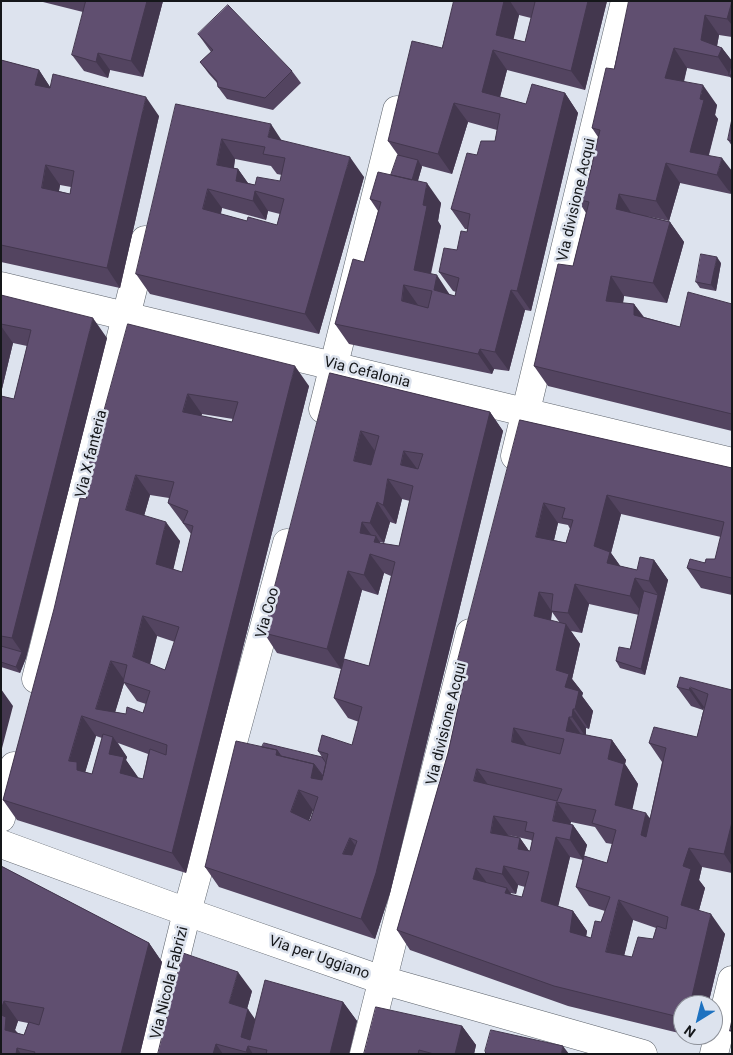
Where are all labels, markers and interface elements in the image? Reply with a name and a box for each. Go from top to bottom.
street label: Via divisione Acqui [554,137,600,263]
street label: Via Cefalonia [322,354,412,392]
street label: Via X fanteria [72,408,112,500]
street label: Via Coo [253,586,283,640]
street label: Via divisione Acqui [423,661,471,787]
street label: Via Nicola Fabrizi [147,925,193,1041]
street label: Via per Uggiano [266,932,372,984]
north arrow [673,995,723,1045]
text: N [681,1022,698,1041]

